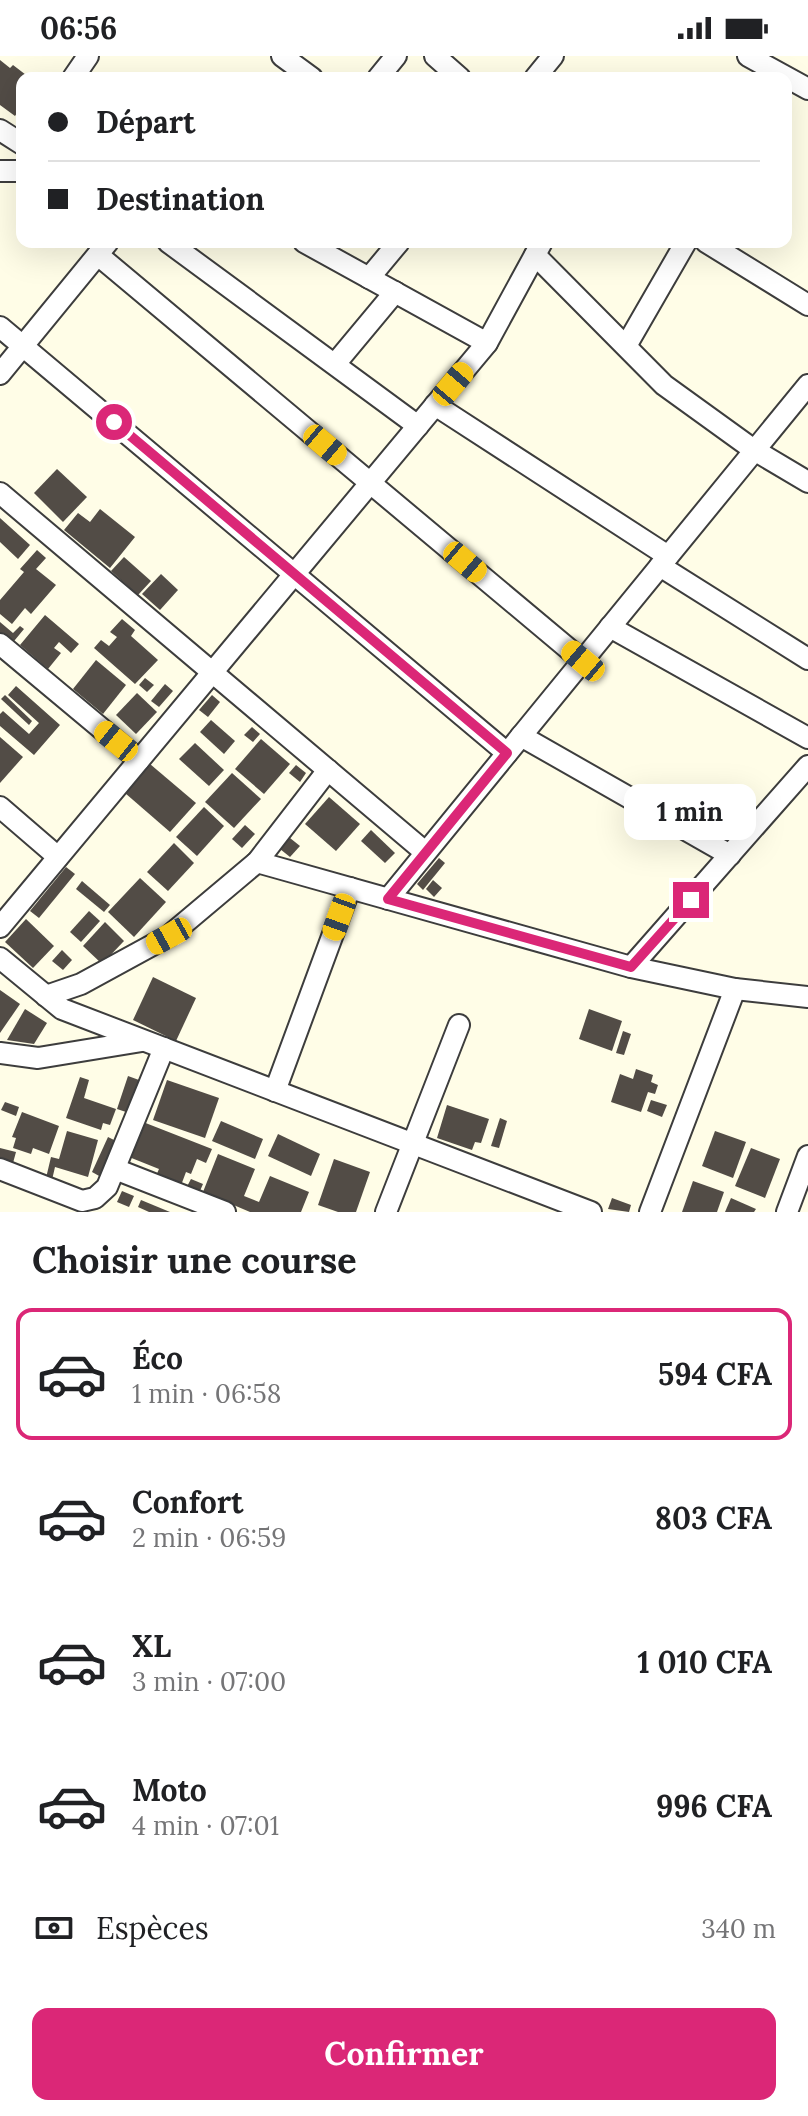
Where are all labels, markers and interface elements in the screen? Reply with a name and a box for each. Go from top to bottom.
text: 06:56 [40,9,117,47]
text: Départ [96,103,195,141]
text: Destination [96,180,265,218]
car [428,358,478,410]
route start [96,404,132,440]
car [299,420,351,470]
car [439,537,491,587]
car [557,636,609,686]
car [90,717,142,765]
callout: 1 min [625,784,757,840]
text: 1 min [657,795,723,828]
route end [673,882,709,918]
car [320,890,358,944]
car [142,914,196,958]
text: Choisir une course [32,1237,357,1283]
icon: car [36,1338,108,1410]
text: Éco [132,1339,183,1377]
text: 594 CFA [658,1355,772,1393]
text: 1 min · 06:58 [132,1377,281,1410]
icon: car [36,1482,108,1554]
text: Confort [132,1483,243,1521]
text: 803 CFA [655,1499,772,1537]
text: 2 min · 06:59 [132,1521,286,1554]
icon: car [36,1626,108,1698]
text: XL [132,1627,171,1665]
text: 1 010 CFA [637,1643,772,1681]
text: 3 min · 07:00 [132,1665,286,1698]
icon: car [36,1770,108,1842]
text: Moto [132,1771,207,1809]
text: 996 CFA [656,1787,772,1825]
text: 4 min · 07:01 [132,1809,279,1842]
icon: cash [32,1906,76,1950]
text: Espèces [96,1909,209,1947]
text: 340 m [701,1912,776,1945]
button: Confirmer [32,2008,776,2100]

